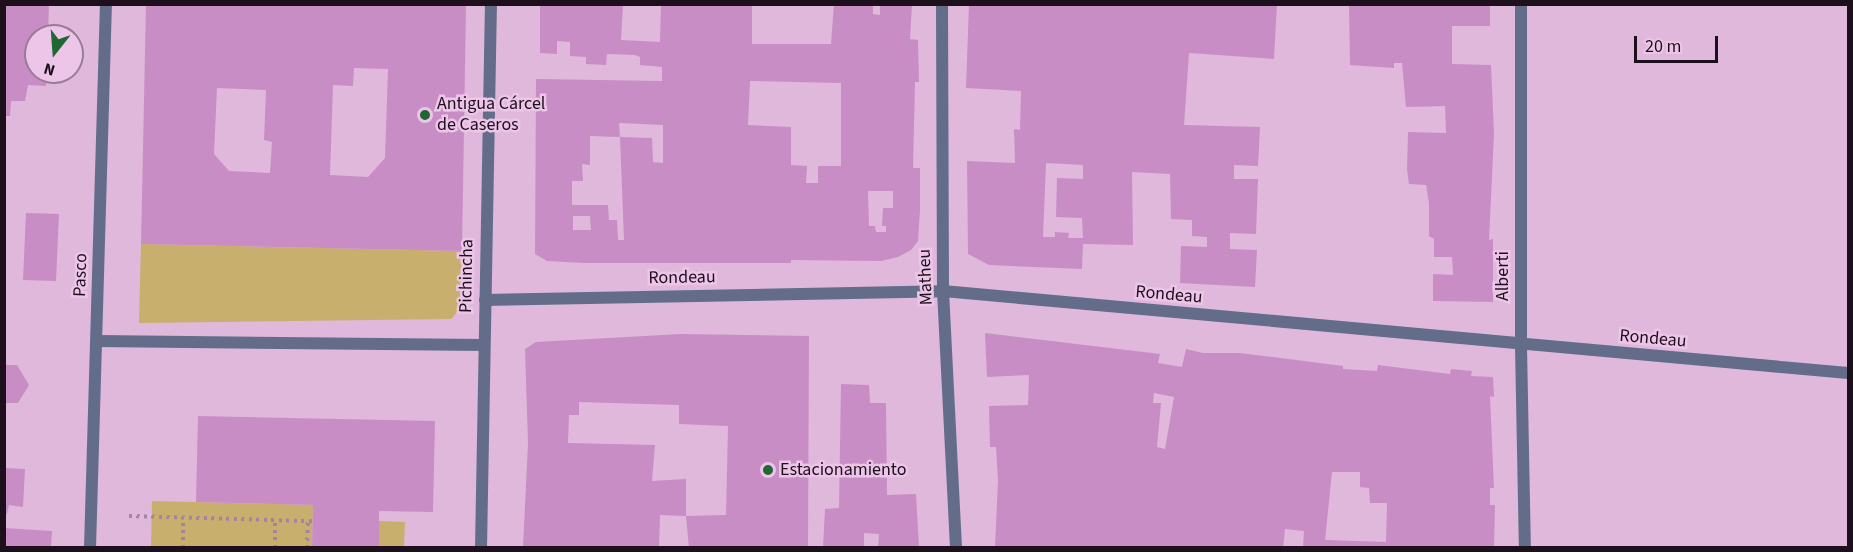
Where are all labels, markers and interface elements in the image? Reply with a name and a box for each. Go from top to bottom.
north arrow [24,24,84,84]
scale bar [1637,24,1721,62]
text: 20 m [1645,34,1681,59]
text: N [41,57,58,81]
place label: Antigua Cárcel de Caseros [437,94,545,136]
marker: Antigua Cárcel de Caseros [418,108,432,122]
street label: Pichincha [456,239,478,313]
street label: Matheu [914,248,938,306]
street label: Alberti [1492,251,1514,301]
street label: Pasco [69,253,93,297]
street label: Rondeau [648,267,716,289]
street label: Rondeau [1135,281,1203,309]
street label: Rondeau [1619,325,1687,353]
place label: Estacionamiento [780,459,906,481]
marker: Estacionamiento [761,463,775,477]

